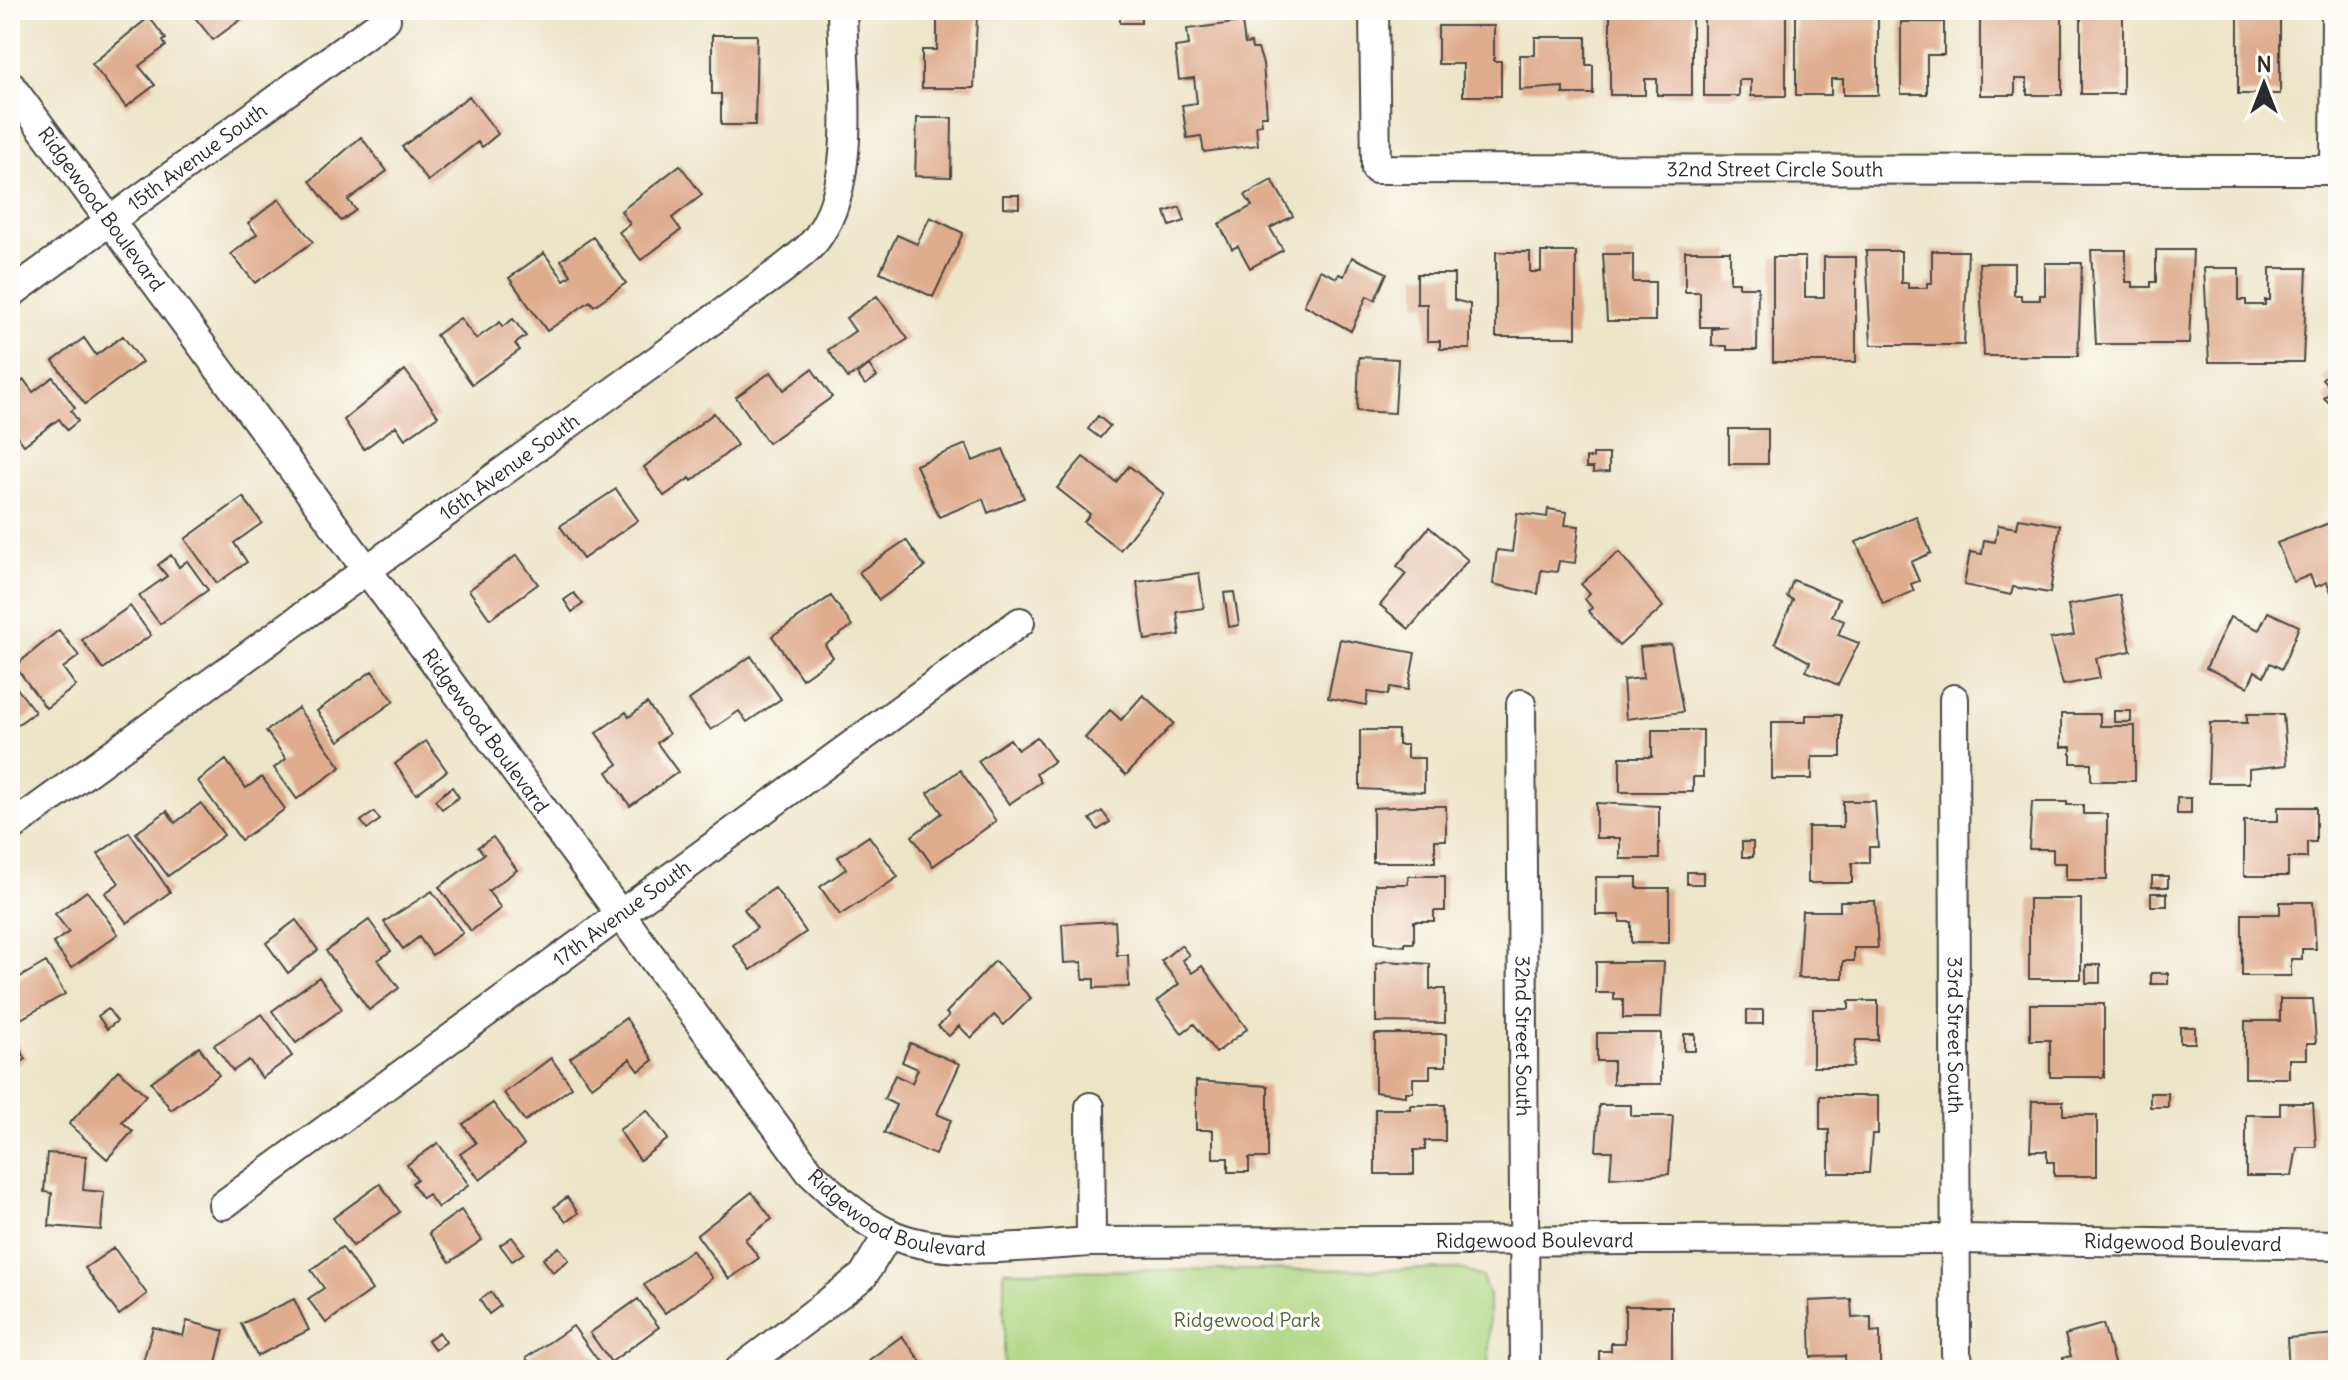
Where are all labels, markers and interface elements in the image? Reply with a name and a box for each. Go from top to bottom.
north arrow [2224,44,2304,124]
text: N [2256,50,2272,78]
street label: 15th Avenue South [122,97,272,216]
street label: Ridgewood Boulevard [33,122,171,296]
street label: 32nd Street Circle South [1667,156,1883,182]
street label: 16th Avenue South [434,408,584,526]
street label: Ridgewood Boulevard [417,644,555,818]
street label: 17th Avenue South [547,854,695,972]
street label: 32nd Street South [1511,955,1536,1117]
street label: 33rd Street South [1943,956,1968,1114]
street label: Ridgewood Boulevard [803,1164,986,1260]
street label: Ridgewood Boulevard [1436,1227,1634,1253]
street label: Ridgewood Boulevard [2084,1228,2282,1256]
park label: Ridgewood Park [1174,1307,1320,1332]

